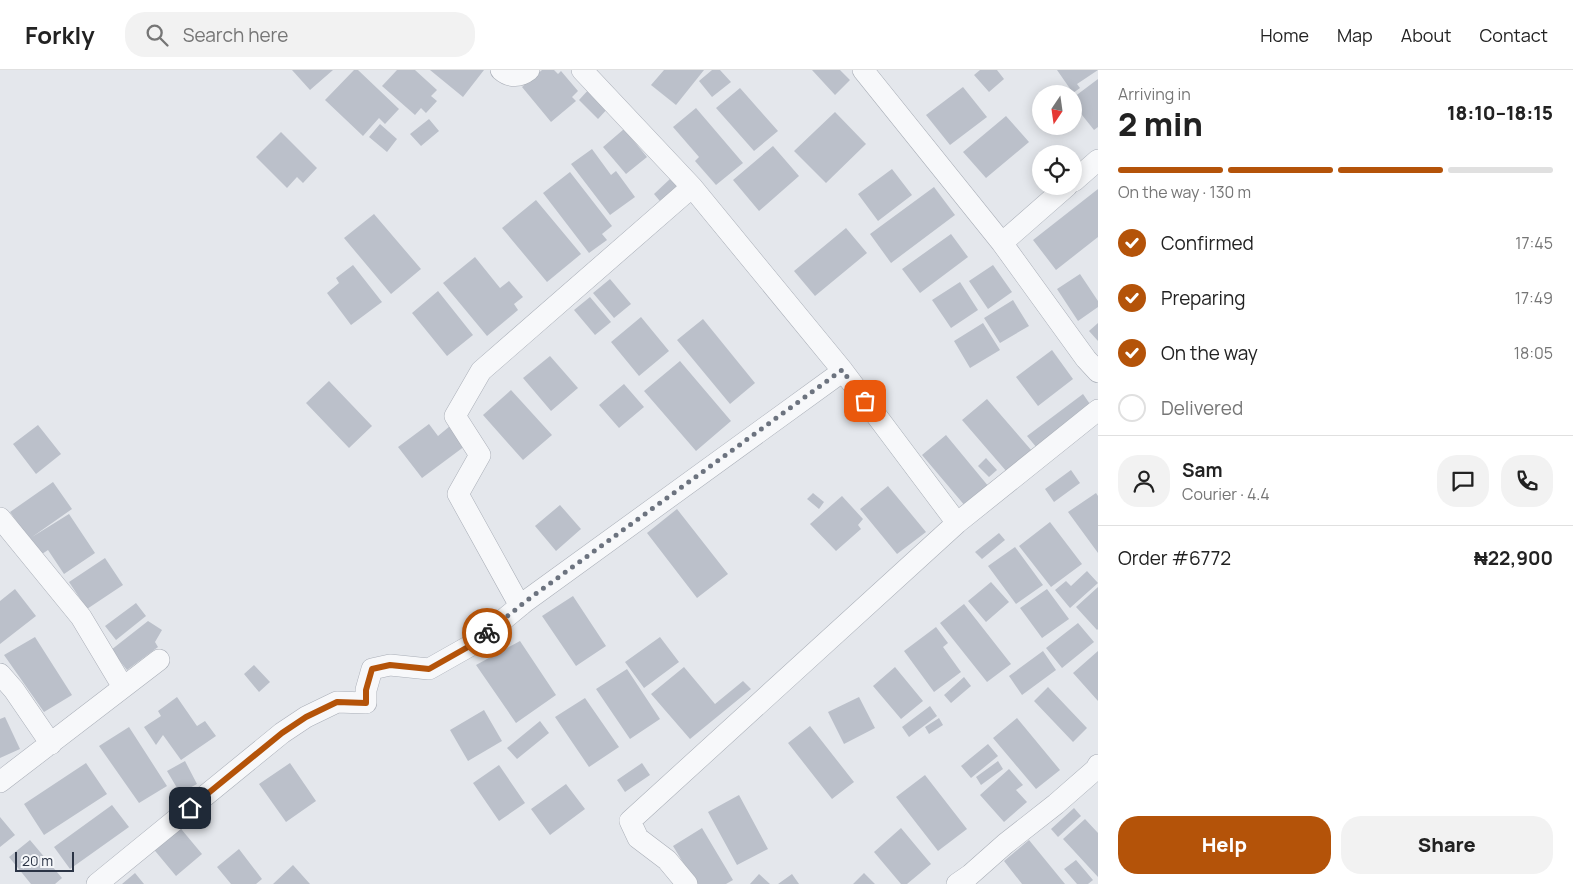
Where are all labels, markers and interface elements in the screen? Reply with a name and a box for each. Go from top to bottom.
search box [125,12,475,57]
text: Forkly [25,18,95,51]
icon: search [143,21,171,49]
text: Search here [183,22,288,48]
text: Home [1260,23,1309,47]
text: Map [1337,23,1373,47]
text: About [1401,23,1451,47]
text: Contact [1479,23,1548,47]
text: Arriving in [1118,83,1191,105]
north arrow [1032,85,1082,135]
map controls [1032,85,1082,195]
text: 18:10–18:15 [1447,100,1553,126]
text: 2 min [1118,102,1203,146]
button: locate [1032,145,1082,195]
text: On the way · 130 m [1118,181,1251,203]
icon: check [1118,229,1146,257]
text: Confirmed [1161,230,1254,256]
text: 17:45 [1515,232,1553,254]
icon: check [1118,284,1146,312]
text: Preparing [1161,285,1246,311]
text: 17:49 [1515,287,1553,309]
icon: check [1118,339,1146,367]
text: On the way [1161,340,1258,366]
text: 18:05 [1514,342,1553,364]
pin [844,380,886,422]
icon: bag [851,387,879,415]
text: Delivered [1161,395,1243,421]
button: person [1118,455,1170,507]
button: chat [1437,455,1489,507]
button: phone [1501,455,1553,507]
text: Sam [1182,457,1223,483]
text: Courier · 4.4 [1182,483,1270,505]
text: Order #6772 [1118,545,1231,571]
text: ₦22,900 [1474,545,1553,571]
courier [462,608,512,658]
icon: bike [473,619,501,647]
pin [169,787,211,829]
icon: home [176,794,204,822]
button: Help [1118,816,1331,874]
button: Share [1341,816,1553,874]
scale bar [15,849,74,872]
text: 20 m [22,851,53,870]

